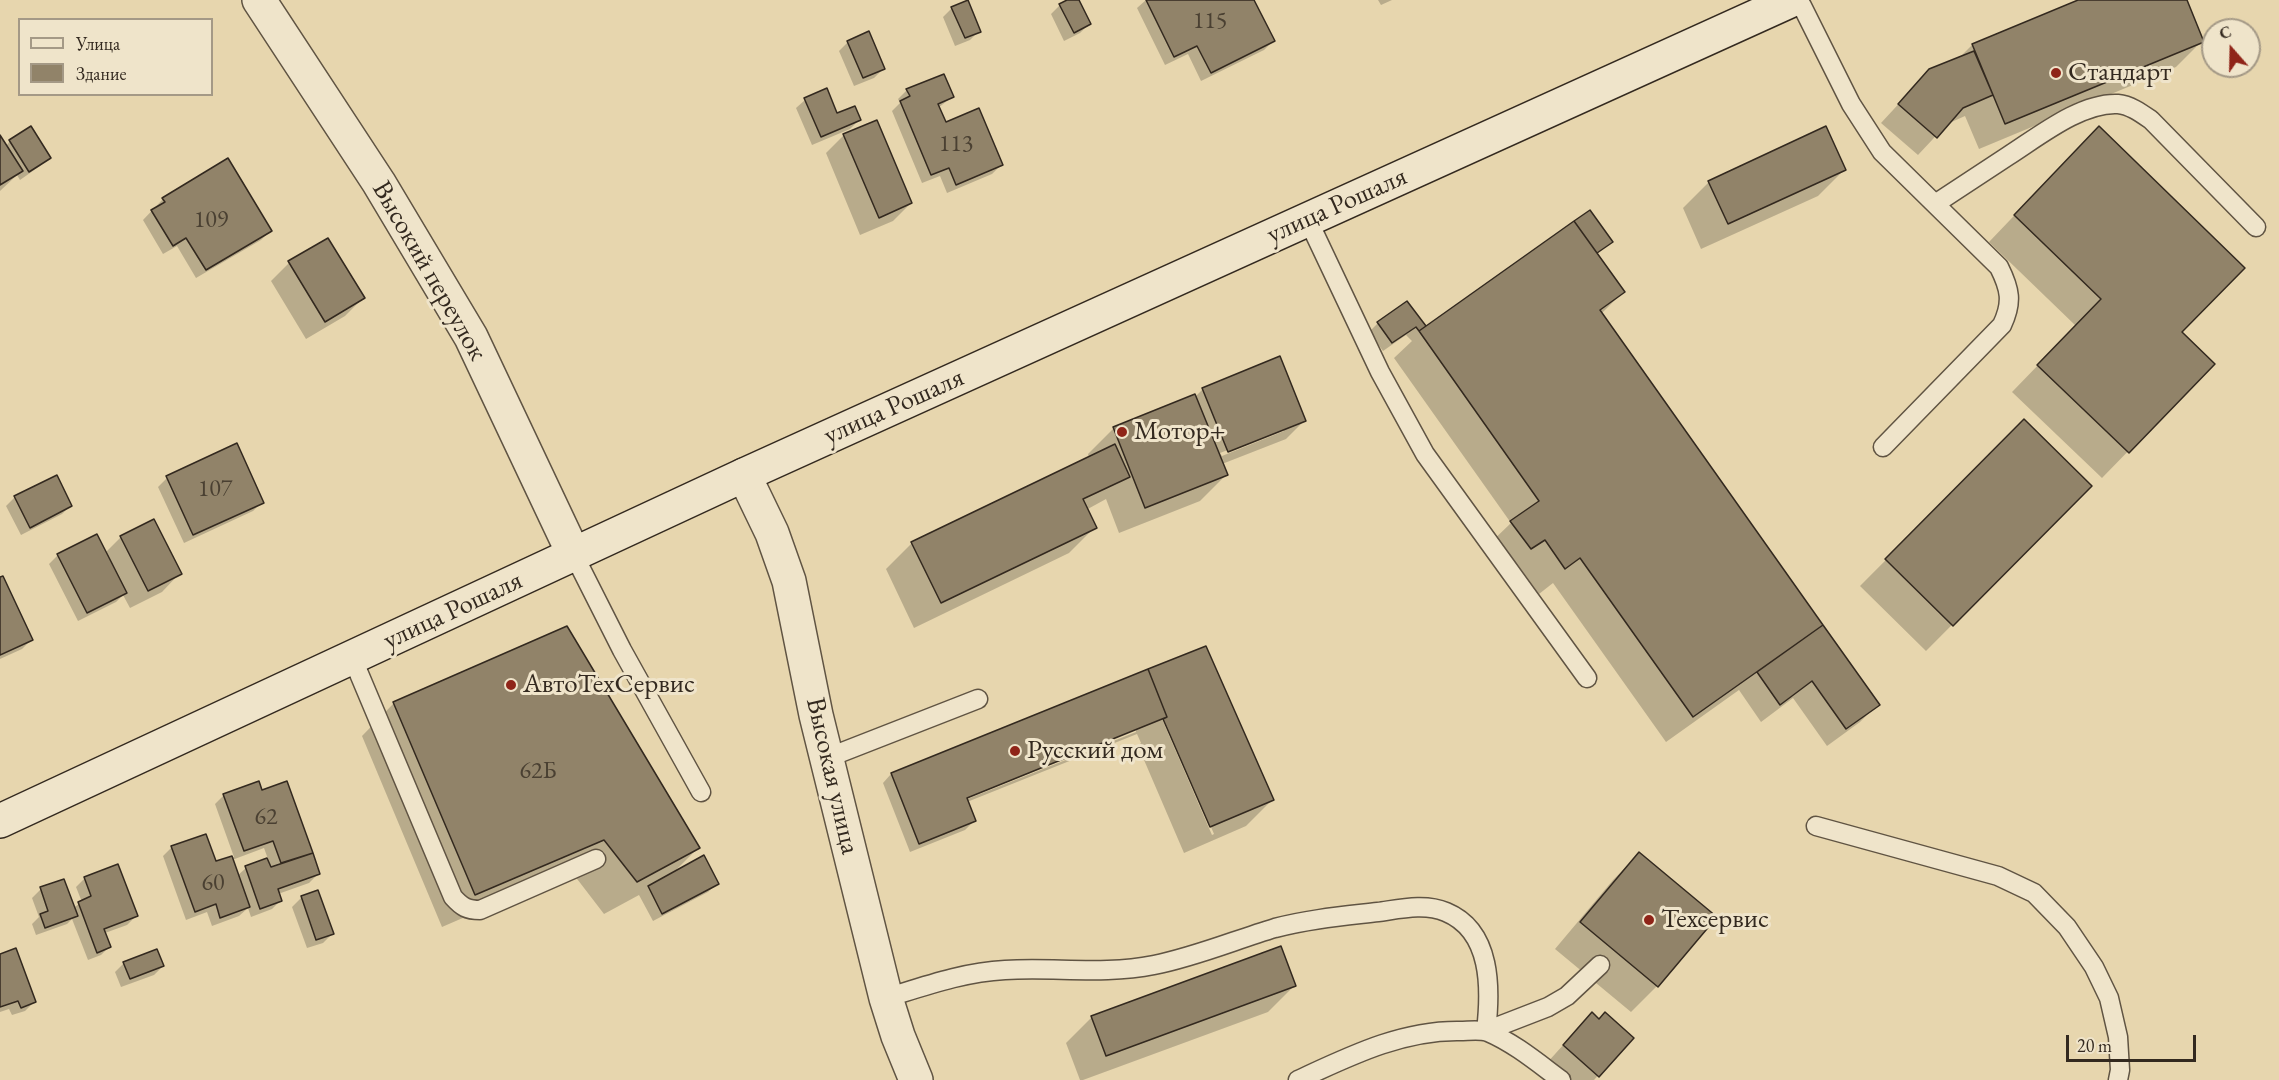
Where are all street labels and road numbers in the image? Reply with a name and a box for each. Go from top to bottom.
street label: улица Рошаля [1262,161,1412,251]
street label: Высокий переулок [364,175,494,367]
street label: улица Рошаля [819,362,969,452]
street label: улица Рошаля [378,565,528,657]
street label: Высокая улица [798,694,866,858]

